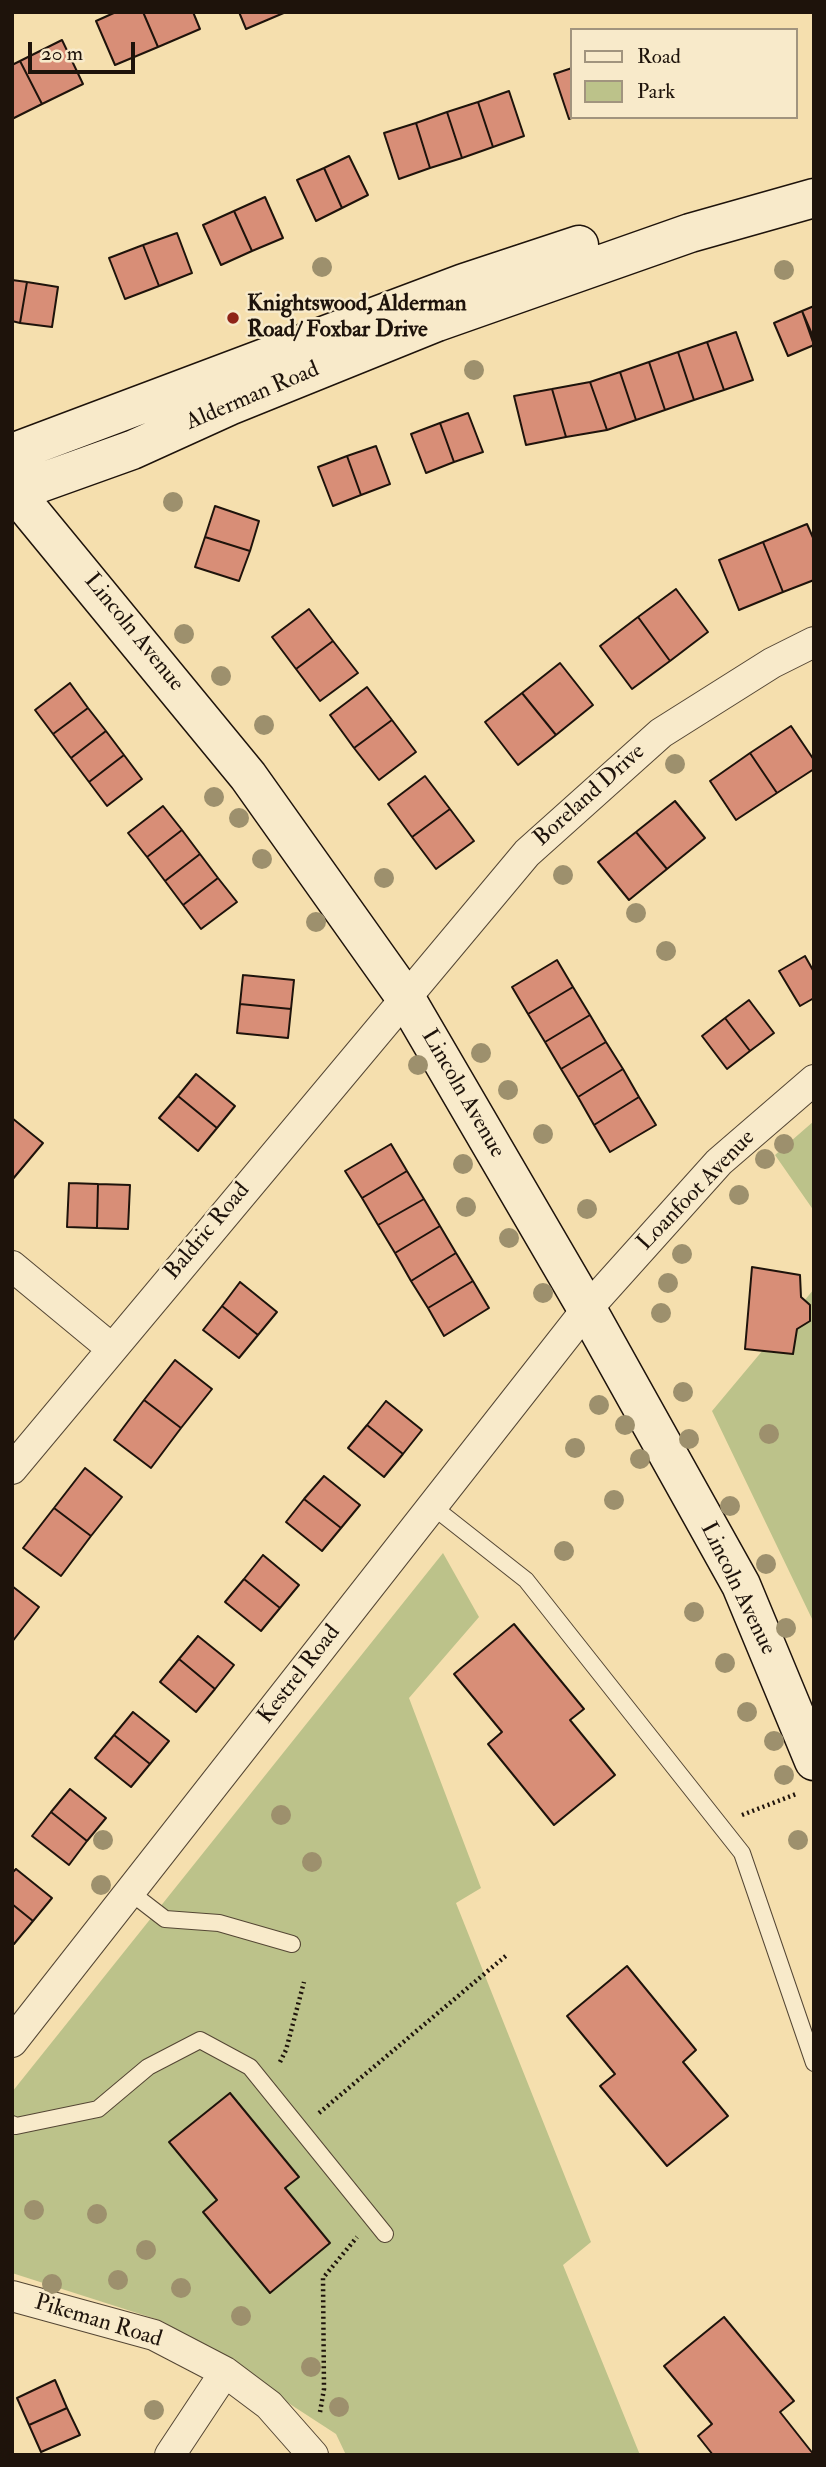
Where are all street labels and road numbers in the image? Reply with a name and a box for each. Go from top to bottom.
street label: Alderman Road [182,357,324,437]
street label: Lincoln Avenue [77,568,189,698]
street label: Boreland Drive [529,739,651,853]
street label: Lincoln Avenue [414,1025,510,1163]
street label: Loanfoot Avenue [632,1125,762,1257]
street label: Baldric Road [159,1178,257,1286]
street label: Lincoln Avenue [693,1518,781,1660]
street label: Kestrel Road [253,1620,347,1730]
street label: Pikeman Road [31,2290,165,2354]

